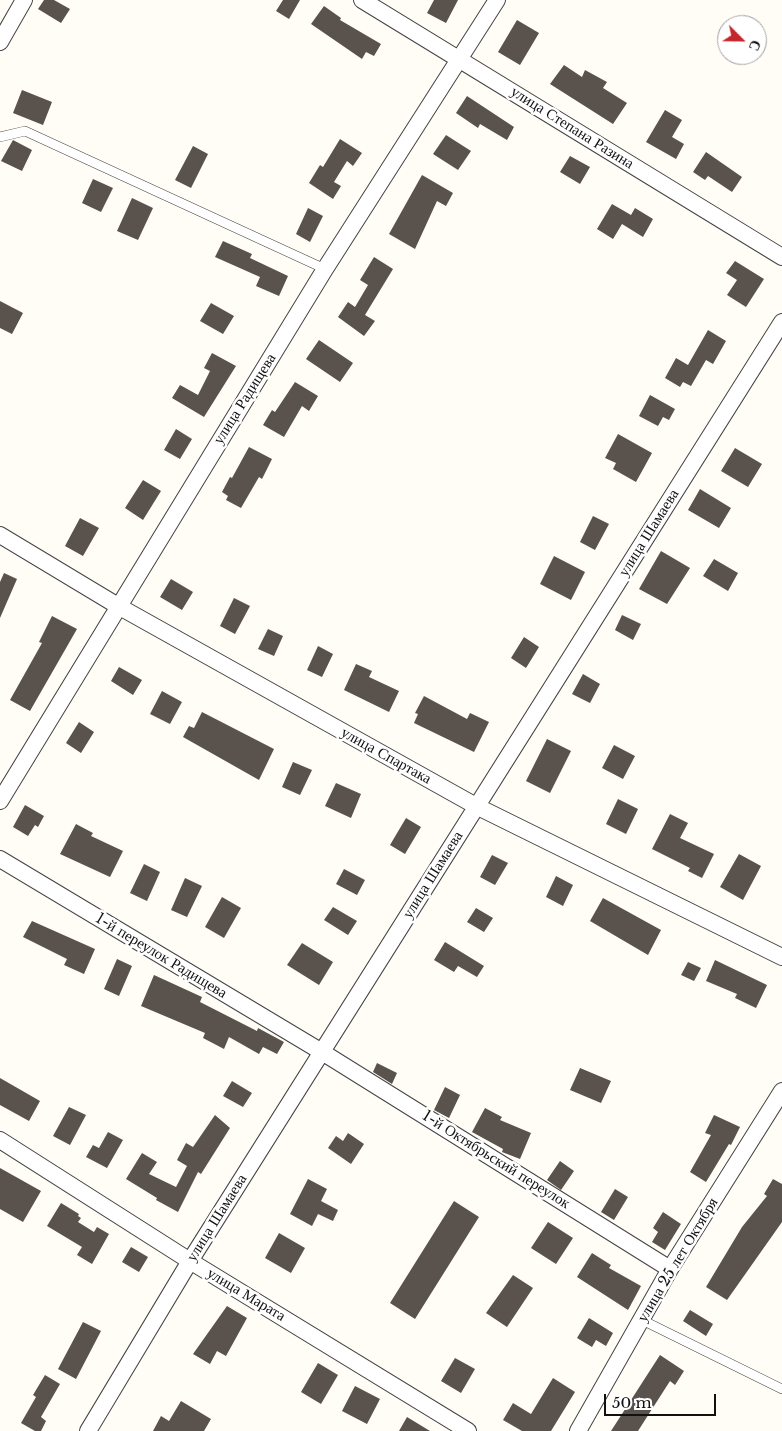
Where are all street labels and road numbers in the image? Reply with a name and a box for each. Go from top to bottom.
street label: улица Степана Разина [507,83,637,173]
street label: улица Радищева [210,350,280,448]
street label: улица Шамаева [615,486,683,580]
street label: улица Спартака [338,724,434,788]
street label: улица Шамаева [399,828,467,922]
street label: 1-й переулок Радищева [92,910,230,1002]
street label: 1-й Октябрьский переулок [419,1107,573,1213]
street label: улица Шамаева [183,1171,251,1265]
street label: улица 25 лет Октября [634,1195,722,1325]
street label: улица Марата [203,1264,289,1326]

